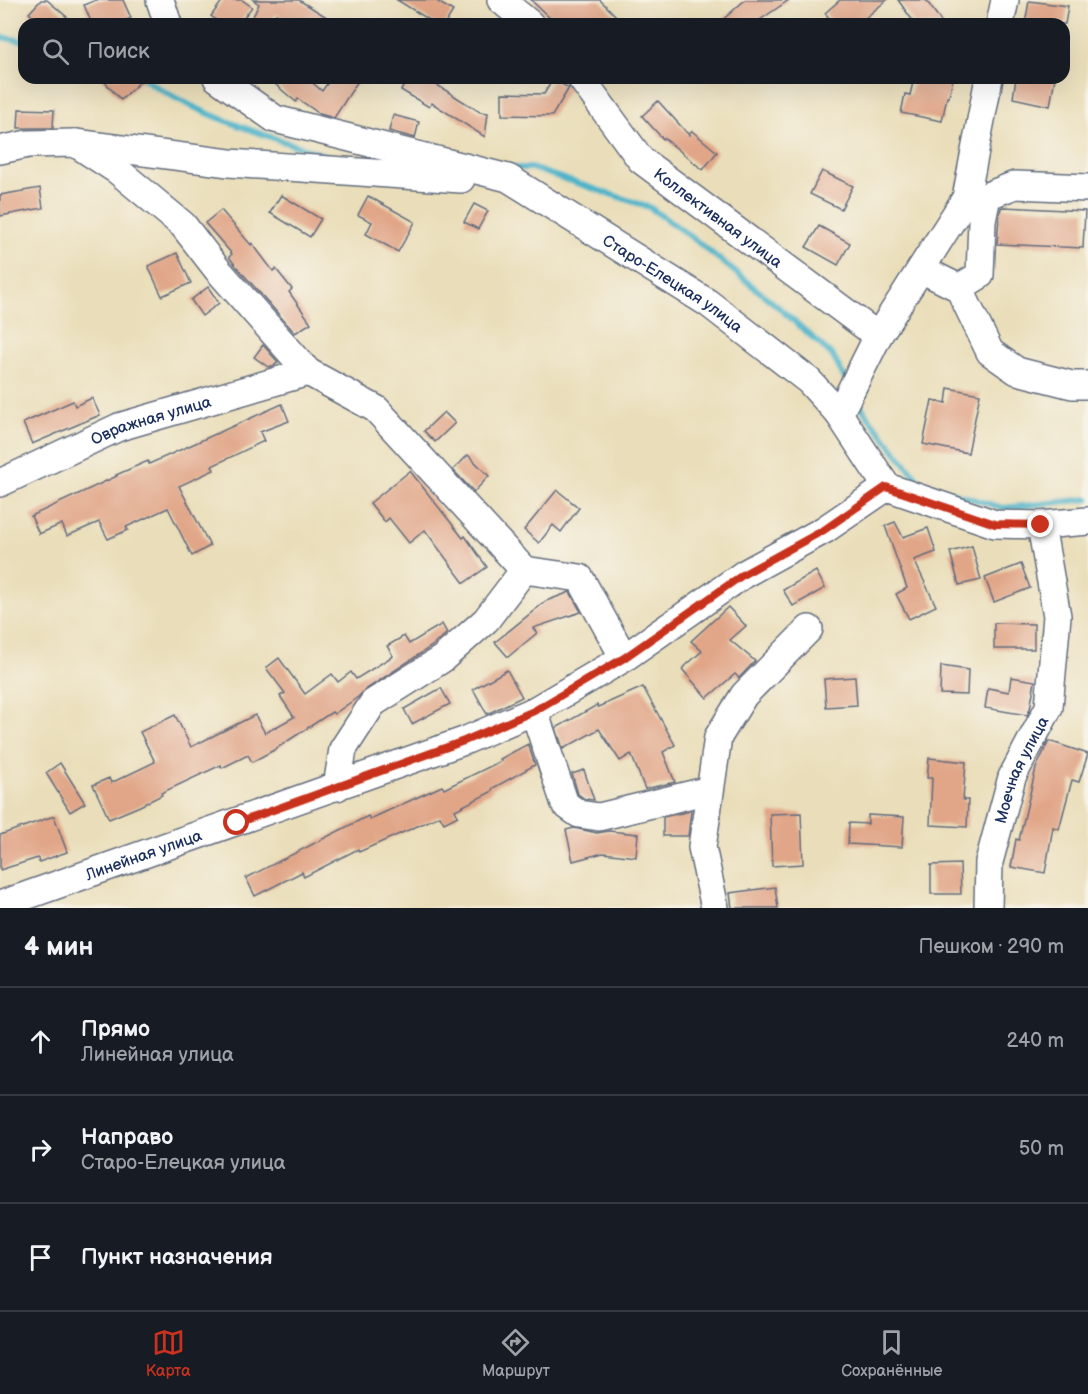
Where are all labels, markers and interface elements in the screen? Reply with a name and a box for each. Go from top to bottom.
search box [18,18,1070,84]
icon: search [39,35,72,68]
text: Поиск [87,38,150,65]
street label: Коллективная улица [650,165,786,273]
street label: Старо-Елецкая улица [599,231,746,338]
street label: Овражная улица [88,393,214,450]
route end [1027,511,1053,537]
street label: Моечная улица [992,713,1053,826]
route start [223,809,249,835]
street label: Линейная улица [82,826,205,885]
text: 4 мин [24,932,93,963]
text: Пешком · 290 m [918,935,1064,959]
text: Прямо [81,1016,150,1043]
icon: ahead [24,1025,57,1058]
text: 240 m [1007,1029,1064,1053]
text: Линейная улица [81,1043,234,1067]
text: Направо [81,1124,173,1151]
icon: right [24,1133,57,1166]
text: 50 m [1019,1137,1064,1161]
text: Старо-Елецкая улица [81,1151,286,1175]
icon: arrive [24,1241,57,1274]
text: Пункт назначения [81,1244,273,1271]
tab: Карта [146,1326,191,1381]
tab: Маршрут [482,1326,550,1381]
tab: Сохранённые [841,1326,942,1381]

